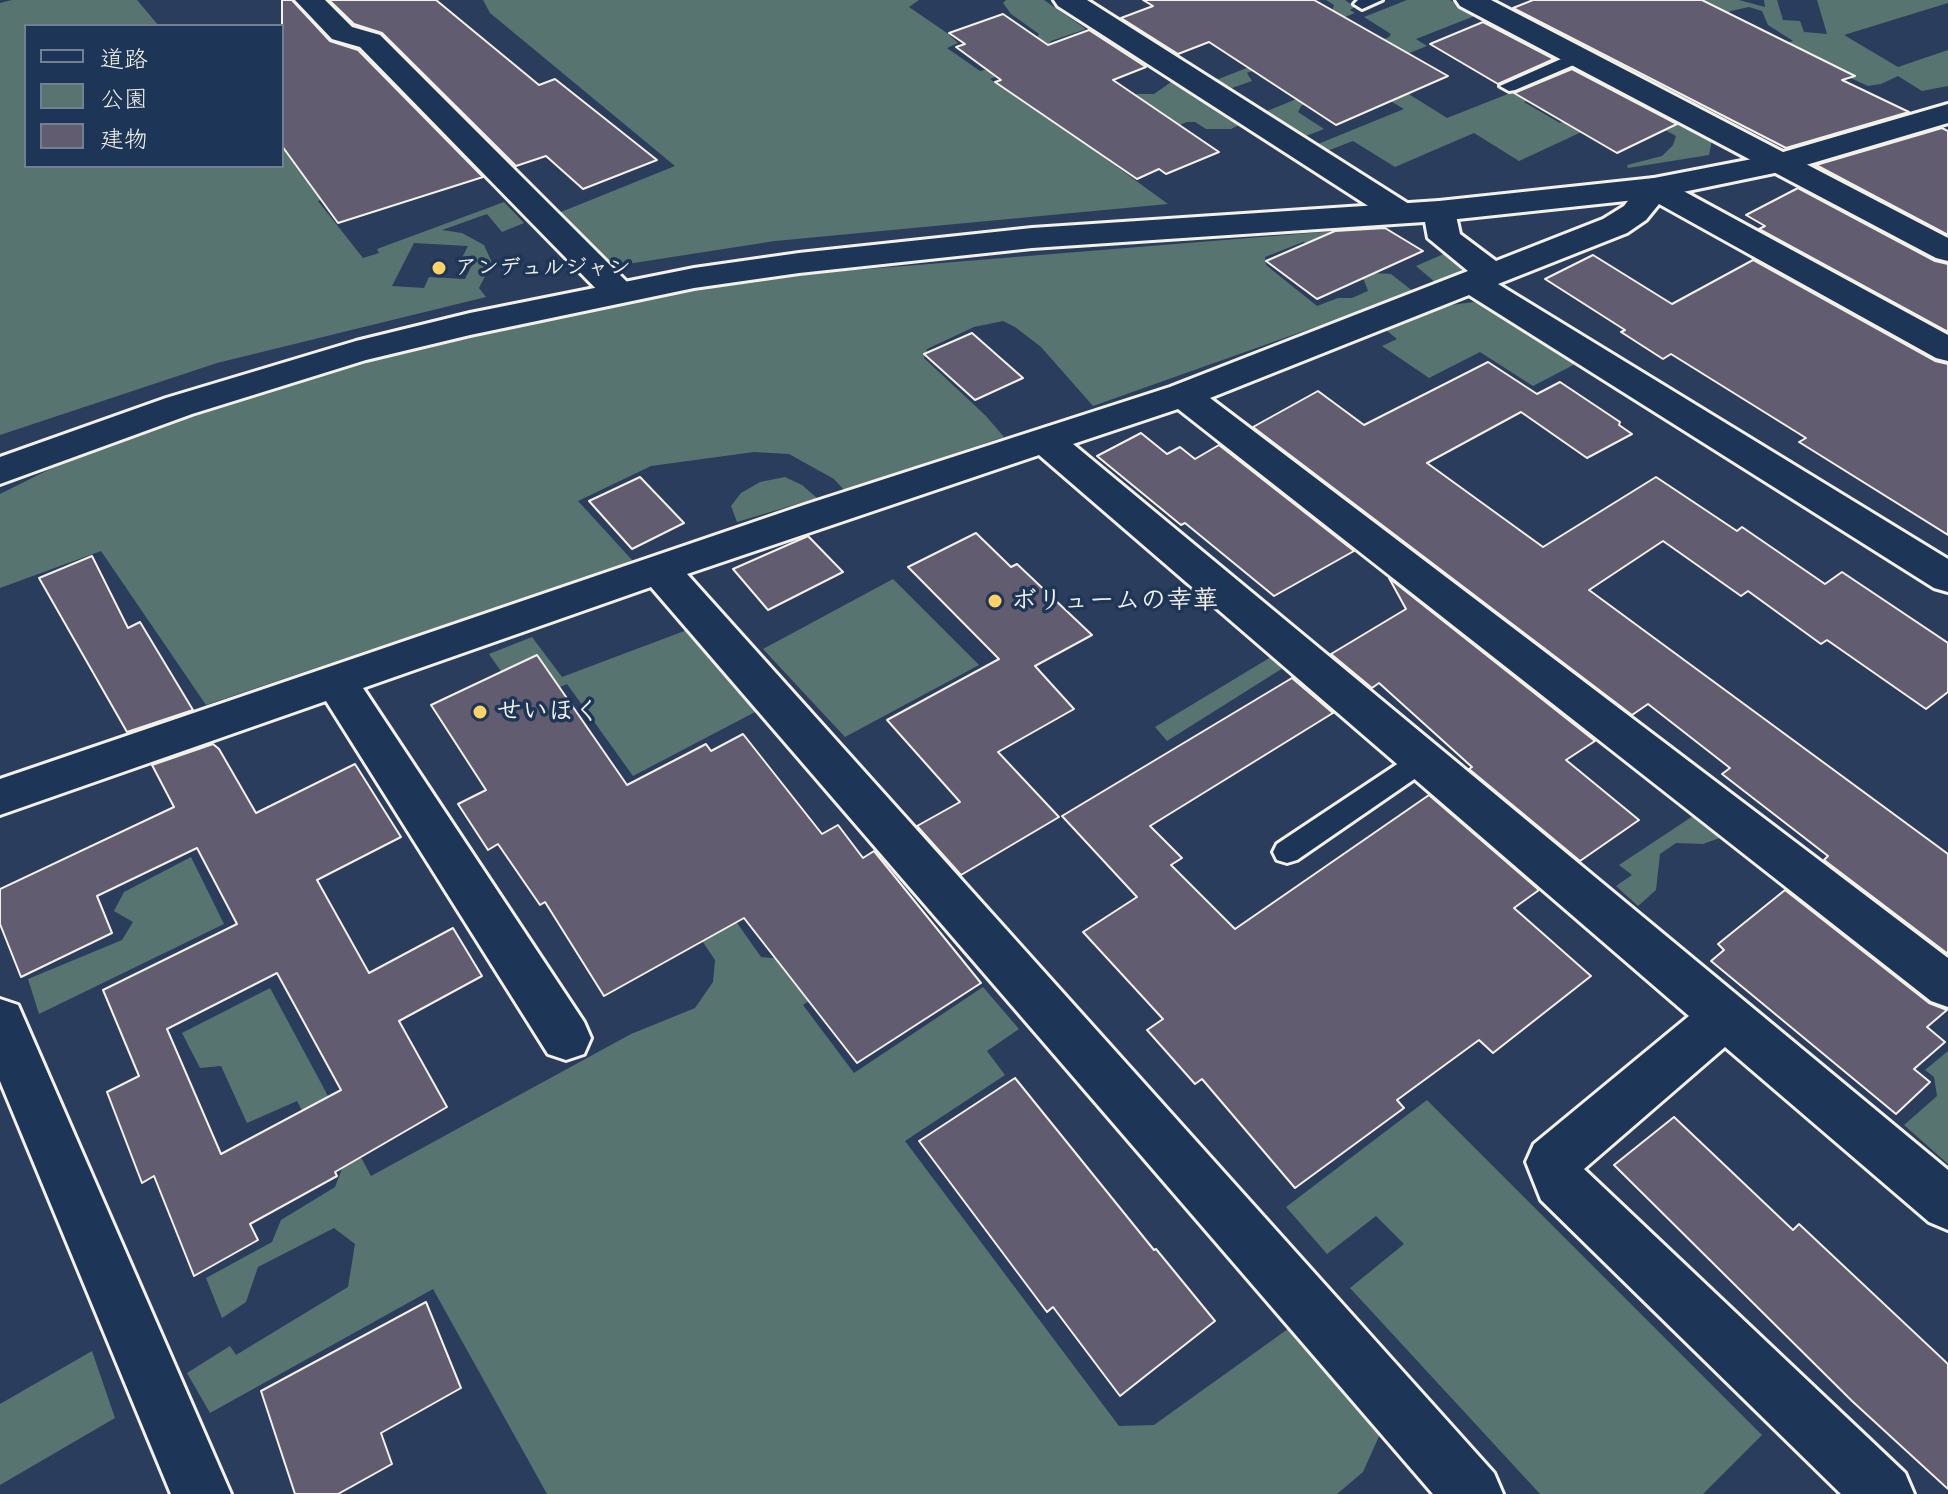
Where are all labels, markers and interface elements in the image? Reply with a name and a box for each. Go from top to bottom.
legend [24,24,284,168]
text: 道路 [100,43,148,73]
text: 公園 [100,83,148,113]
text: 建物 [100,123,148,153]
place label: アンデュルジャン [455,255,631,281]
marker: アンデュルジャン [430,259,448,277]
place label: ボリュームの幸華 [1011,585,1218,617]
marker: ボリュームの幸華 [986,592,1004,610]
place label: せいほく [496,696,600,728]
marker: せいほく [471,703,489,721]

